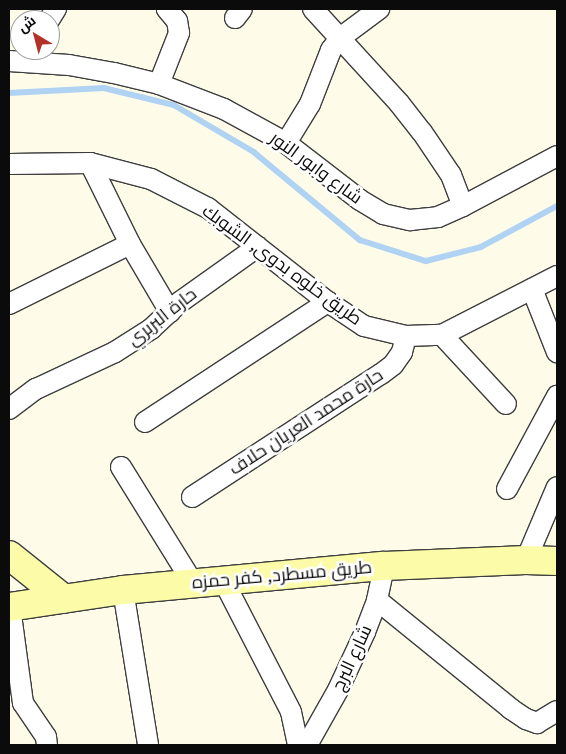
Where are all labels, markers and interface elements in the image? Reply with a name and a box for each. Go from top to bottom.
north arrow [10,10,60,60]
text: ش [15,12,39,36]
street label: شارع وابور النور [266,127,366,209]
street label: طريق خلوه بدوى, الشوبك [198,200,366,330]
street label: حارة البربري [123,283,201,351]
street label: حارة محمد العريان حلاف [225,364,387,480]
street label: طريق مسطرد, كفر حمزه [191,556,373,594]
street label: شارع البرج [327,622,377,694]

